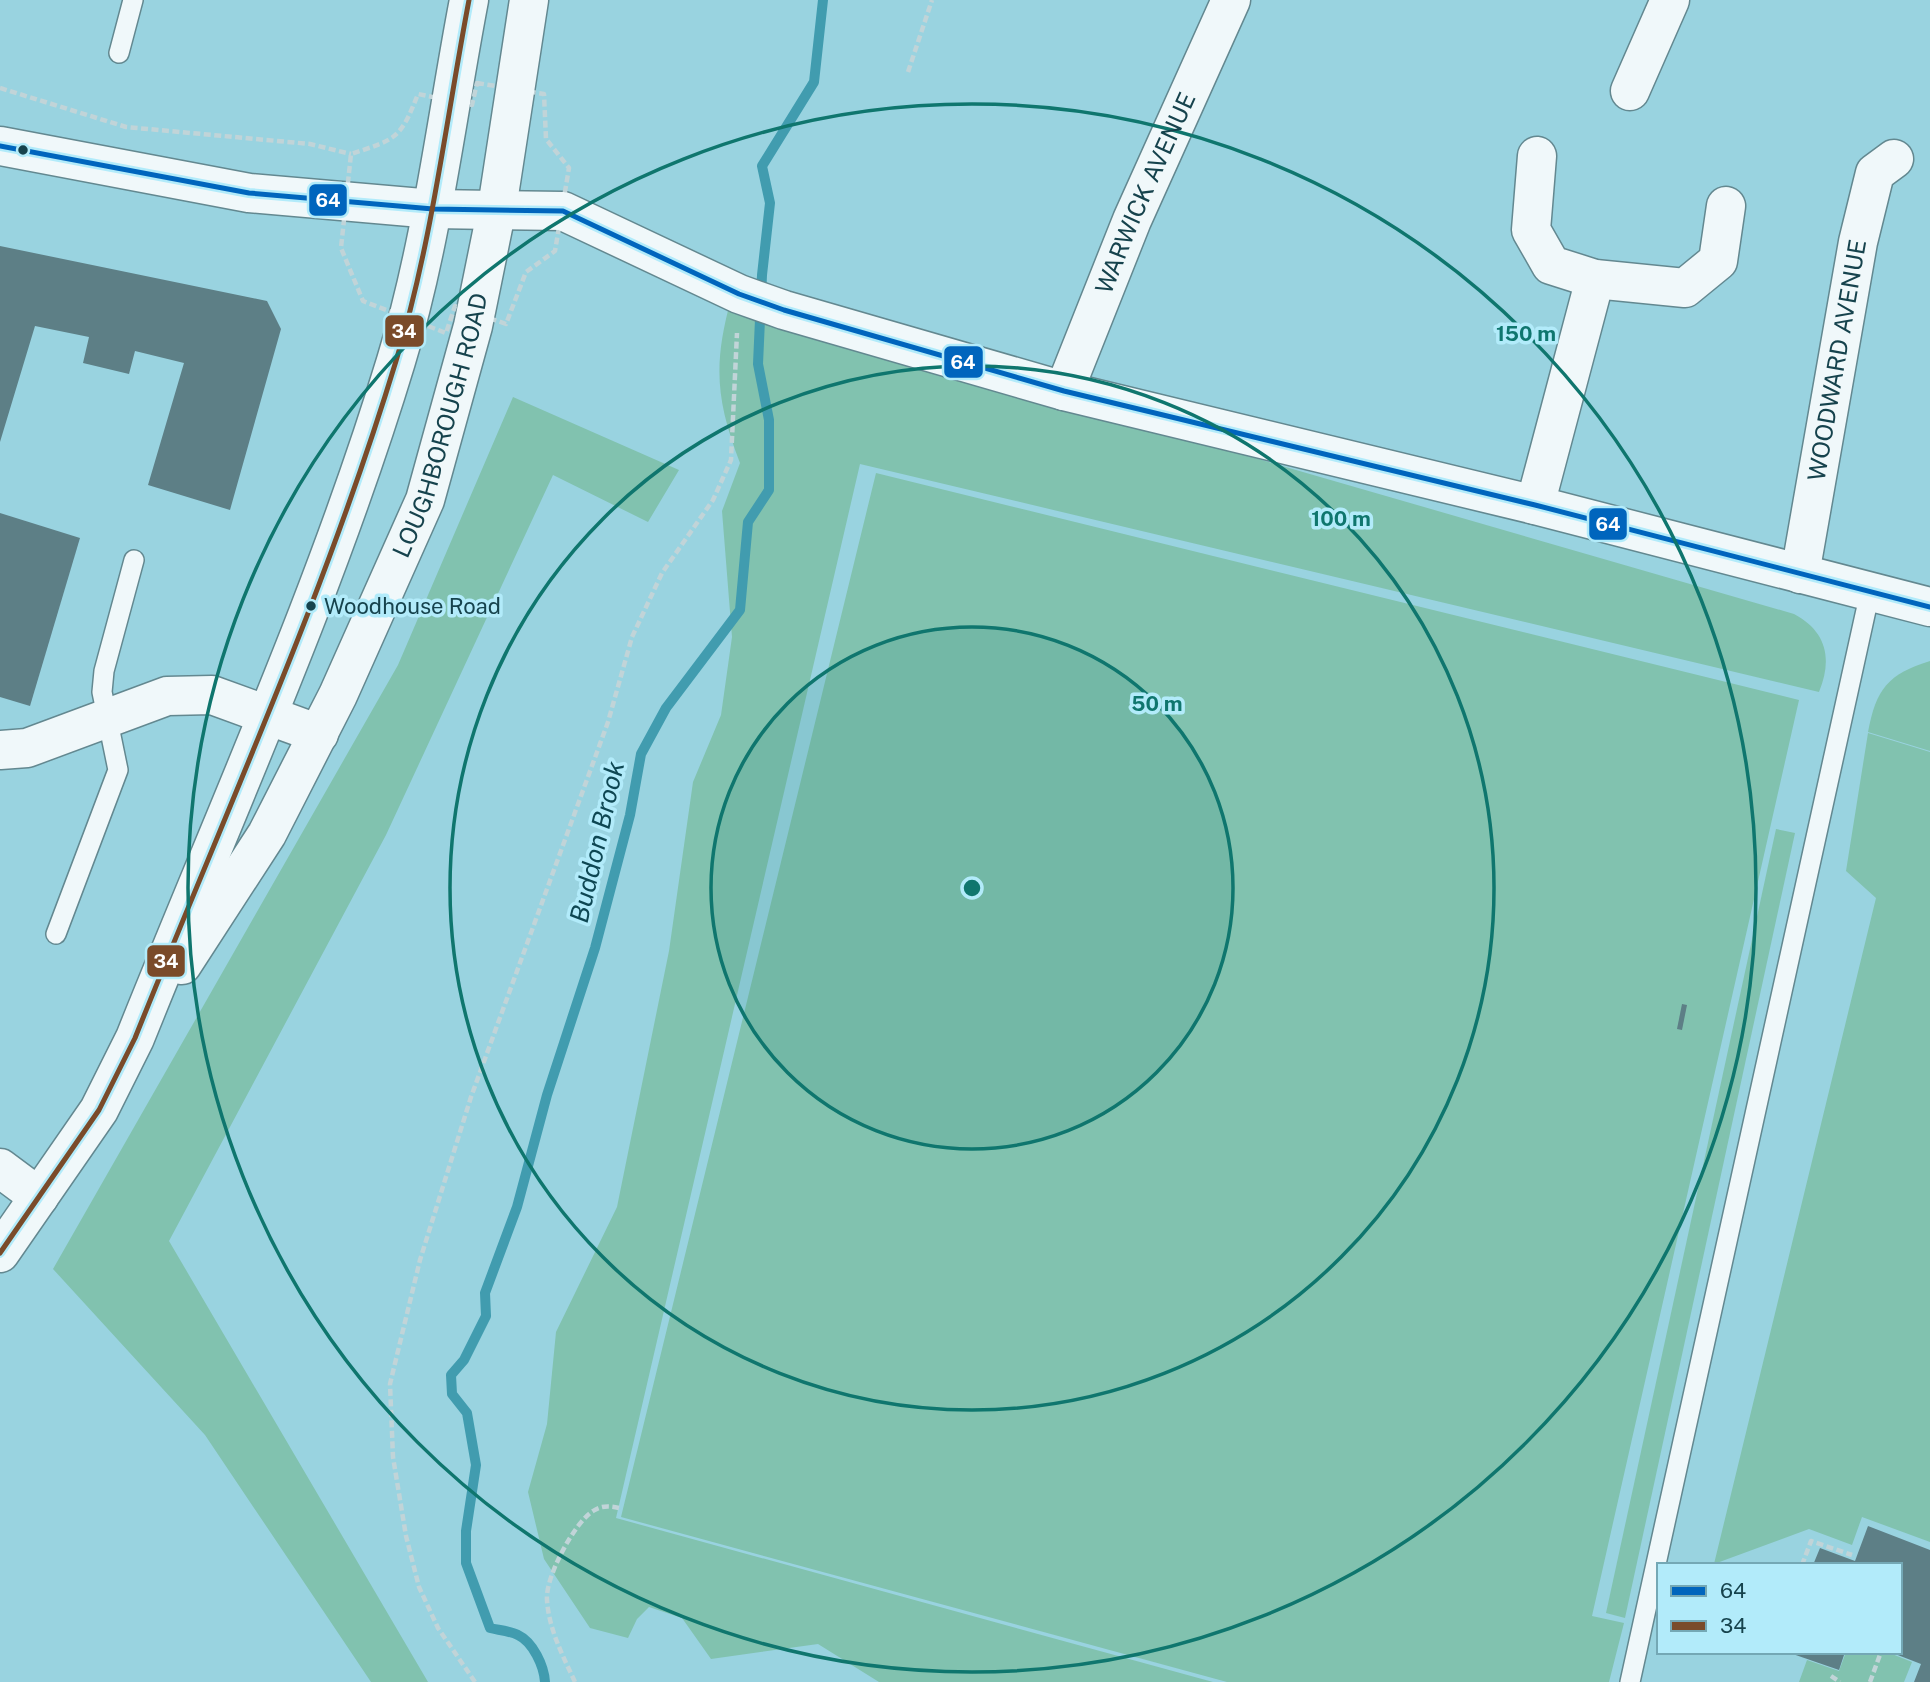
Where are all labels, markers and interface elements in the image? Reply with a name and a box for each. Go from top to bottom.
street label: WARWICK AVENUE [1089,88,1201,298]
unlabelled marker [16,143,30,157]
line badge: 64 [308,183,348,217]
text: 64 [316,189,340,211]
street label: WOODWARD AVENUE [1801,237,1871,483]
street label: LOUGHBOROUGH ROAD [386,290,492,561]
line badge: 34 [384,314,425,348]
text: 34 [391,320,417,342]
text: 150 m [1496,321,1556,346]
line badge: 64 [943,345,984,379]
text: 64 [951,351,975,373]
text: 100 m [1311,506,1371,531]
line badge: 64 [1588,507,1628,541]
text: 64 [1596,513,1620,535]
place label: Woodhouse Road [324,593,501,619]
marker: Woodhouse Road [304,599,318,613]
text: 50 m [1131,691,1183,716]
water label: Buddon Brook [563,758,630,926]
centre of rings [960,876,984,900]
line badge: 34 [146,944,186,978]
text: 34 [153,950,179,972]
legend [1657,1563,1902,1654]
text: 64 [1720,1578,1746,1603]
text: 34 [1720,1613,1746,1638]

